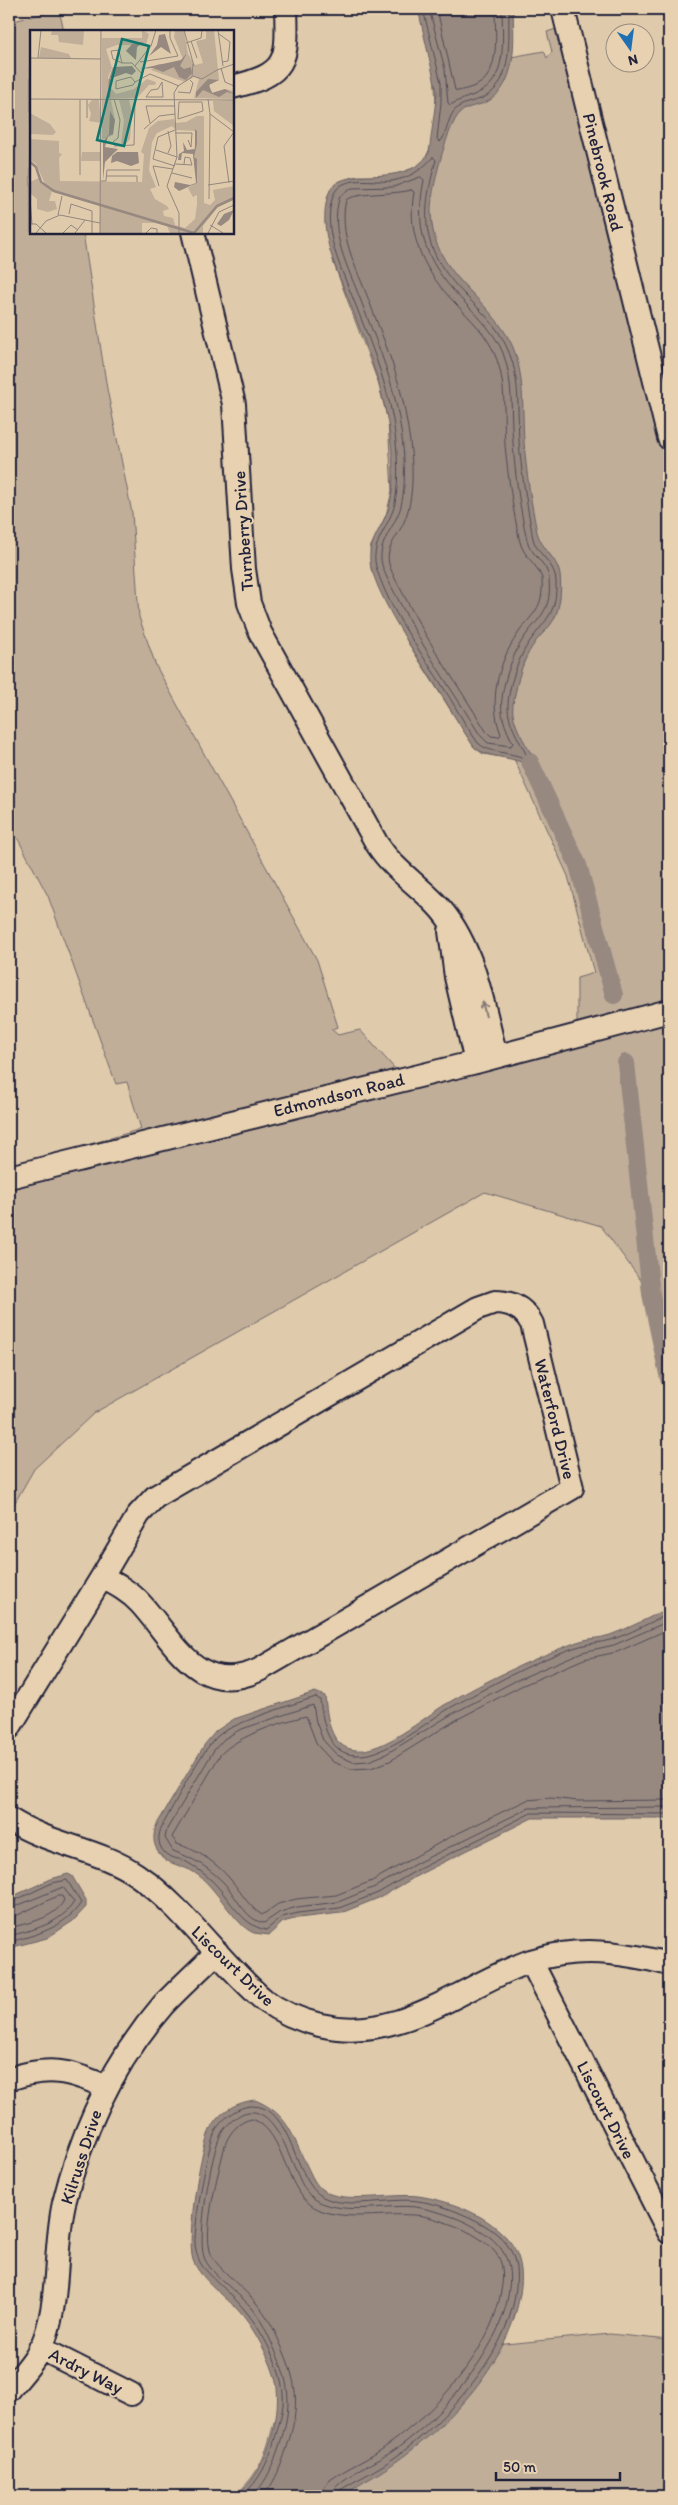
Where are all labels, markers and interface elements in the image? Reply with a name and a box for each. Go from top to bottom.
north arrow [606,22,656,72]
inset map [30,30,234,234]
text: N [626,51,640,70]
street label: Pinebrook Road [578,111,628,234]
street label: Turnberry Drive [228,470,258,592]
one-way arrow [479,1002,488,1018]
street label: Edmondson Road [271,1068,407,1122]
street label: Waterford Drive [529,1356,581,1482]
street label: Liscourt Drive [187,1921,279,2011]
street label: Liscourt Drive [572,2057,640,2163]
street label: Kilruss Drive [55,2107,107,2207]
street label: Ardry Way [45,2343,127,2399]
scale bar [496,2450,619,2482]
text: 50 m [503,2458,536,2476]

